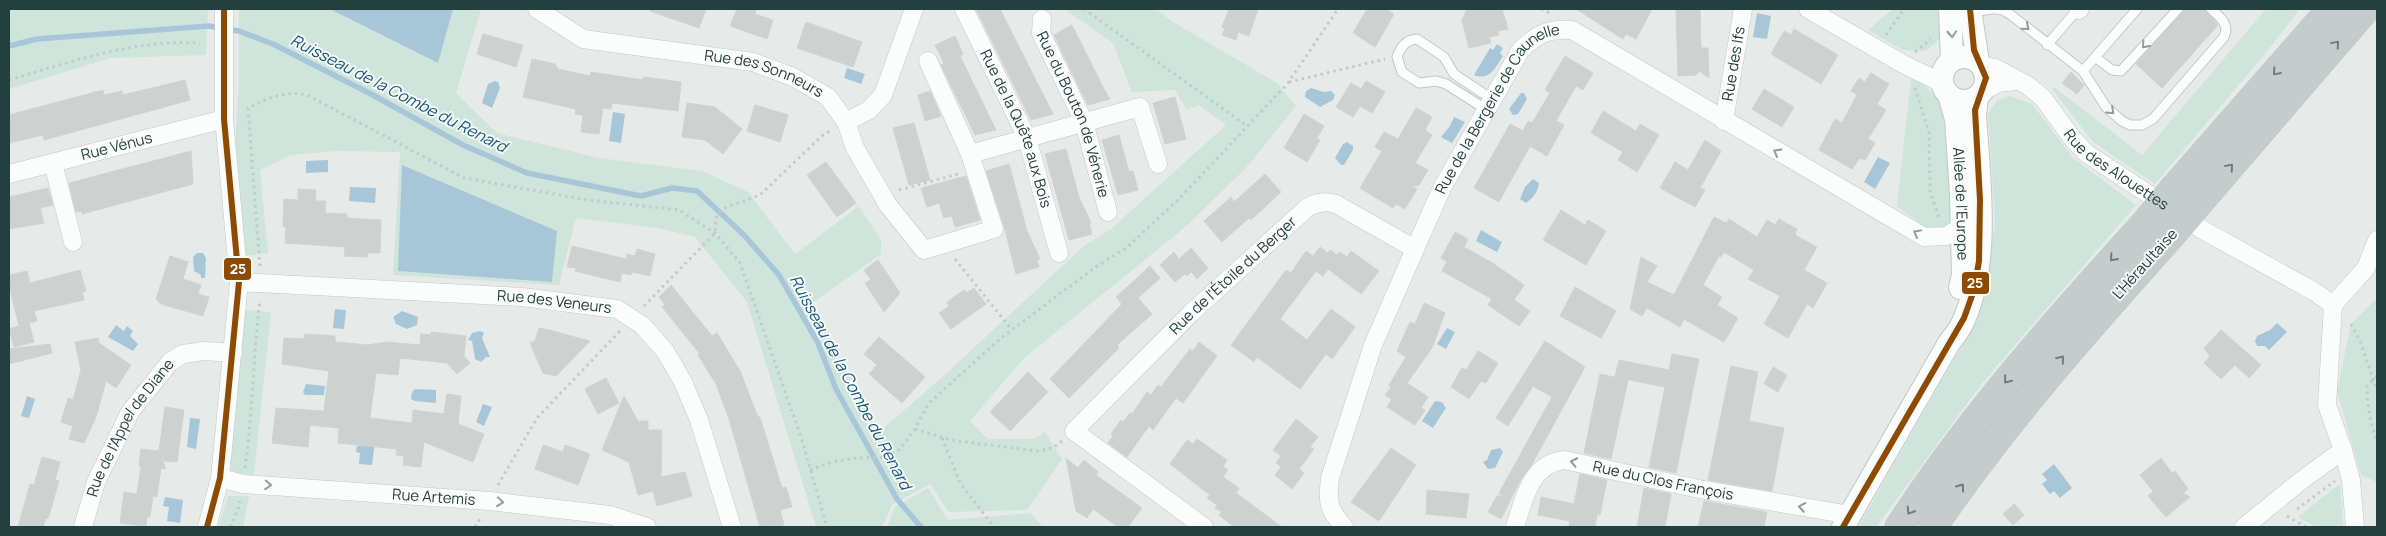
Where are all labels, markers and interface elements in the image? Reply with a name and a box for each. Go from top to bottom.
street label: Rue de la Bergerie de Caunelle [1430,19,1561,197]
one-way arrow [2020,21,2029,30]
street label: Rue des Ifs [1717,25,1750,103]
street label: Rue du Bouton de Vénerie [1032,28,1115,200]
water label: Ruisseau de la Combe du Renard [287,29,513,158]
one-way arrow [1947,31,1958,39]
one-way arrow [2142,40,2151,49]
one-way arrow [2330,41,2339,50]
street label: Rue des Sonneurs [703,45,828,102]
street label: Rue de la Quête aux Bois [975,46,1057,210]
one-way arrow [2273,67,2282,76]
one-way arrow [2105,105,2114,114]
street label: Rue des Alouettes [2059,125,2173,215]
street label: Rue Vénus [79,127,154,165]
street label: Allée de l'Europe [1948,147,1974,261]
one-way arrow [1773,148,1782,158]
one-way arrow [2224,164,2233,173]
street label: Rue de l'Étoile du Berger [1164,211,1301,339]
street label: L'Héraultaise [2107,224,2182,304]
one-way arrow [1914,229,1923,239]
one-way arrow [2110,252,2119,261]
line badge: 25 [223,257,252,281]
text: 25 [230,259,246,278]
water label: Ruisseau de la Combe du Renard [785,271,918,495]
line badge: 25 [1961,271,1990,295]
text: 25 [1967,273,1983,292]
street label: Rue des Veneurs [497,285,613,318]
street label: Rue de l'Appel de Diane [81,354,179,499]
one-way arrow [2056,356,2065,365]
one-way arrow [2003,375,2012,384]
street label: Rue du Clos François [1591,455,1735,505]
one-way arrow [1569,458,1578,468]
one-way arrow [264,480,272,491]
street label: Rue Artemis [391,483,476,510]
one-way arrow [1955,483,1964,493]
one-way arrow [496,496,504,507]
one-way arrow [1797,502,1806,512]
one-way arrow [1907,505,1916,514]

